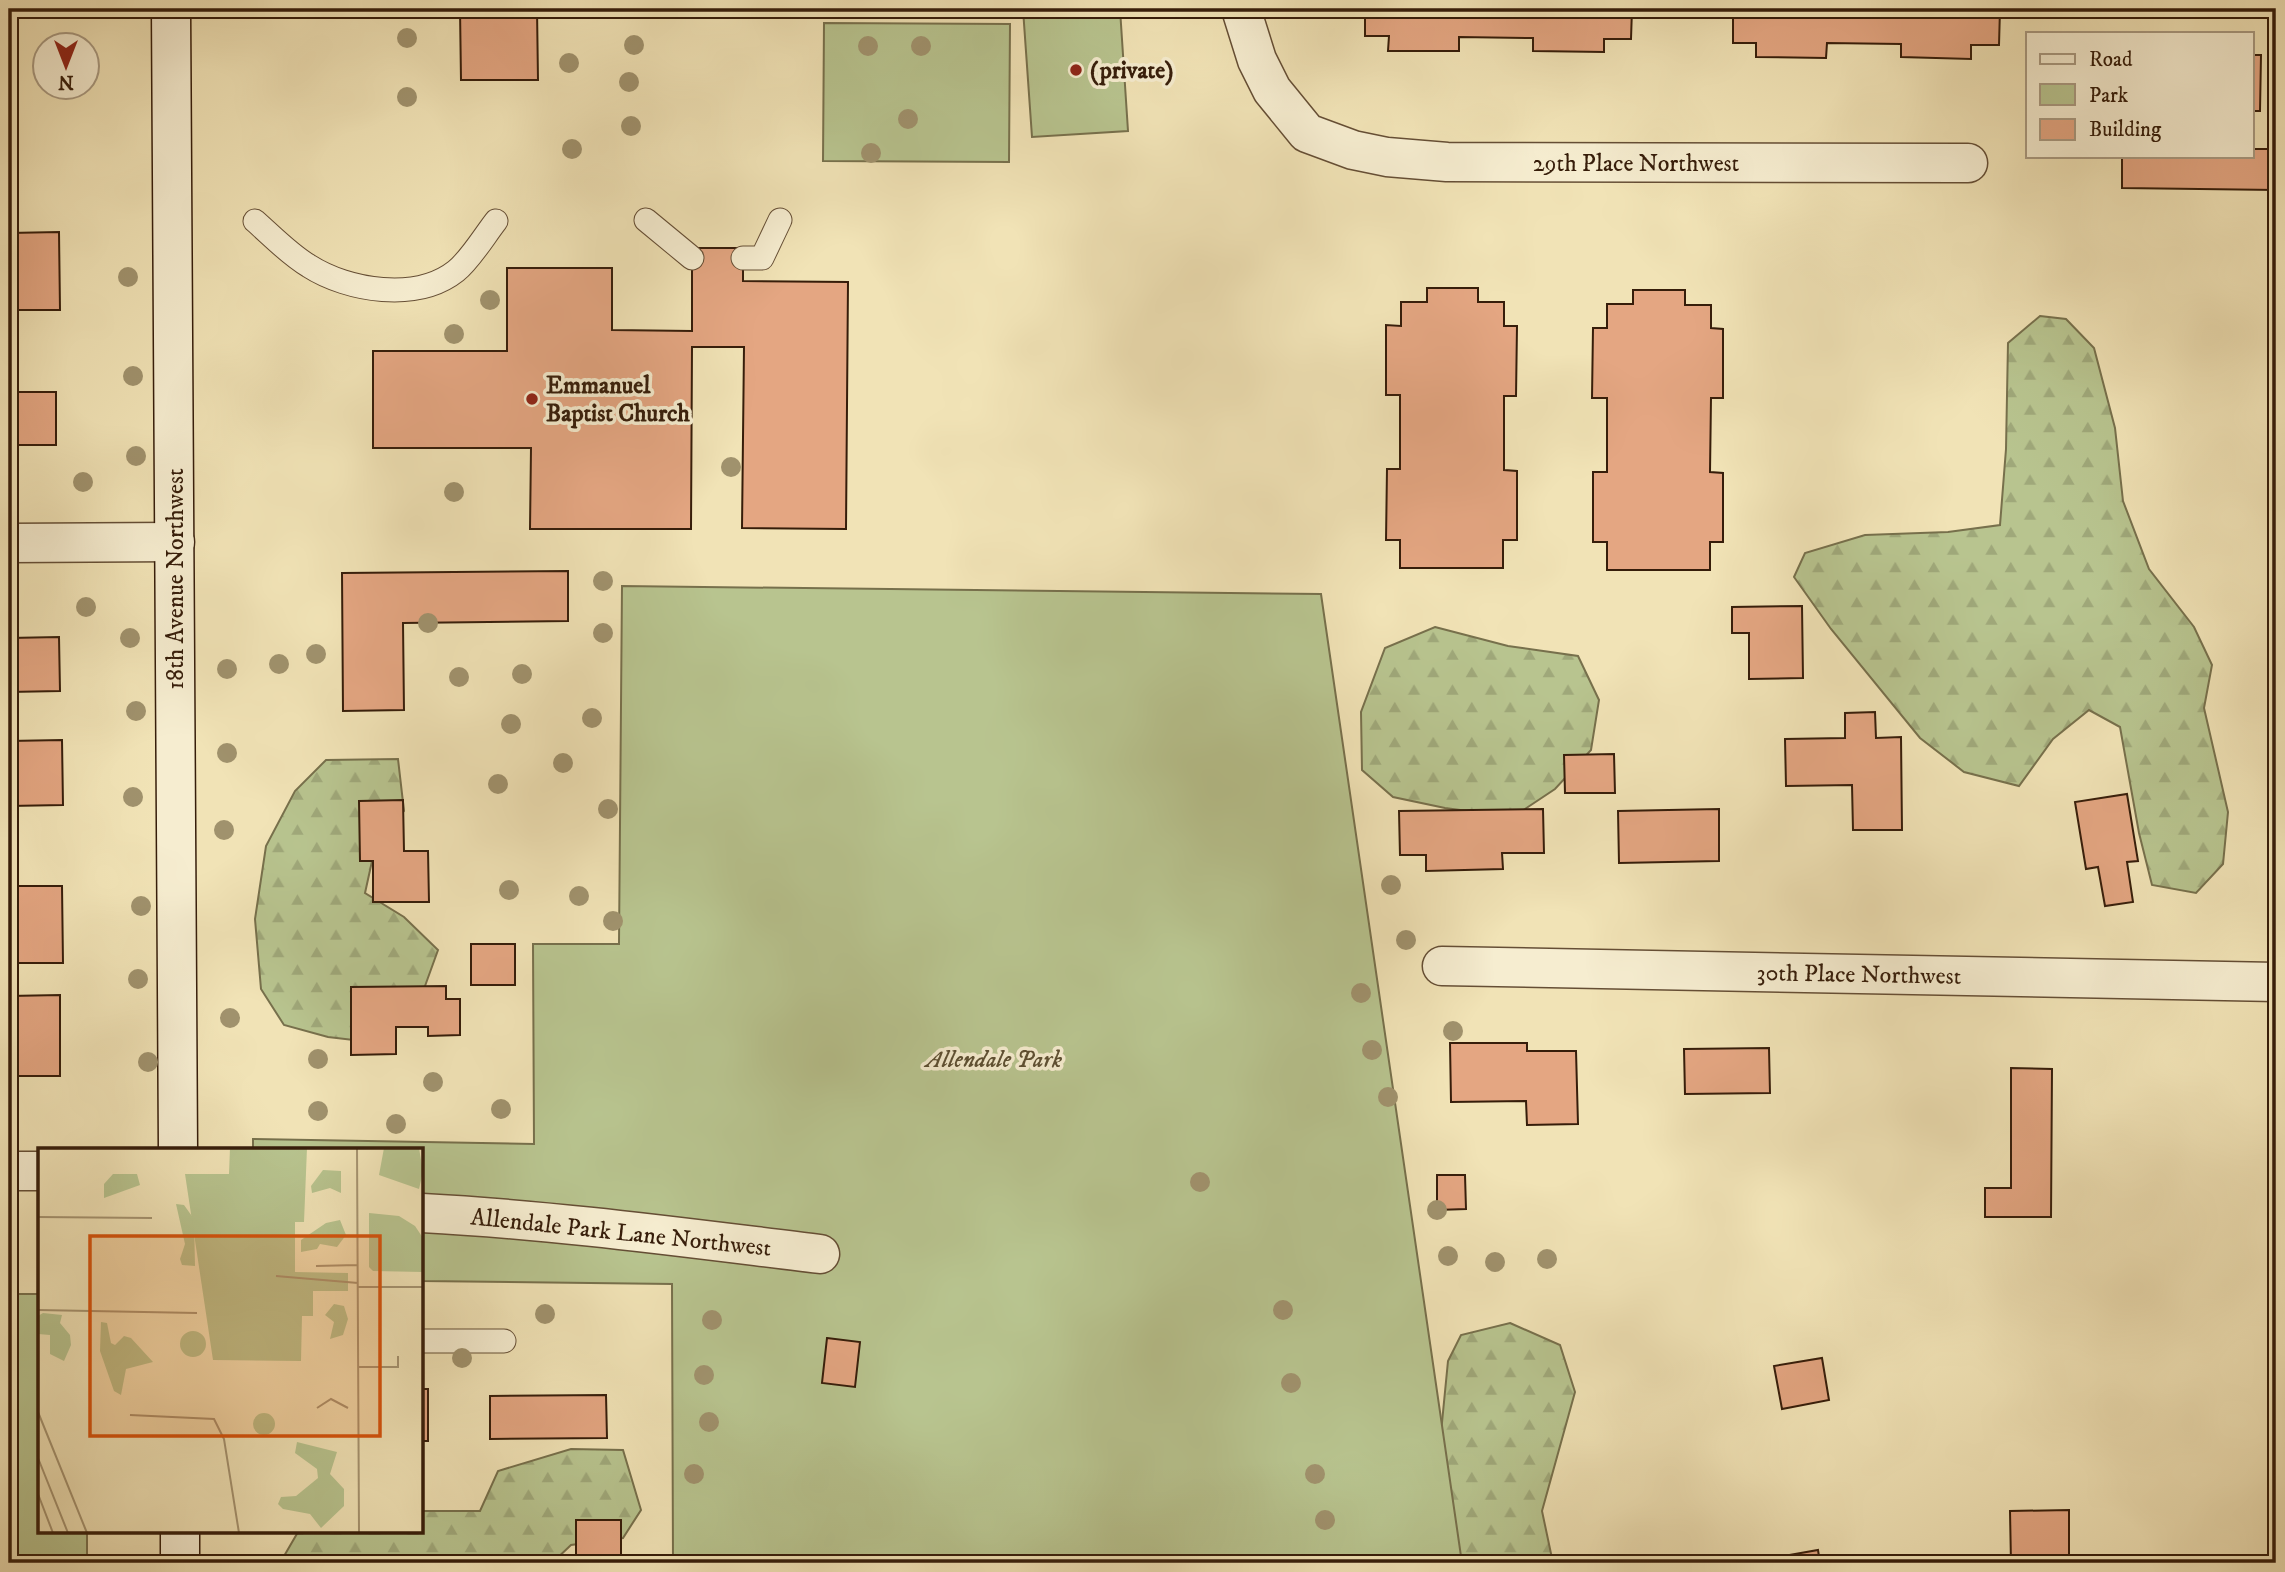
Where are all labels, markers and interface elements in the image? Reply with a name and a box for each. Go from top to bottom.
north arrow [32,32,102,102]
legend [2026,32,2254,158]
text: Road [2089,47,2133,73]
place label: (private) [1090,56,1173,86]
marker: (private) [1068,62,1084,78]
text: N [58,70,74,93]
text: Park [2089,83,2129,109]
text: Building [2089,117,2162,143]
street label: 29th Place Northwest [1533,149,1740,179]
place label: Emmanuel Baptist Church [546,371,690,429]
marker: Emmanuel Baptist Church [524,391,540,407]
street label: 18th Avenue Northwest [161,468,191,690]
street label: 30th Place Northwest [1756,958,1962,992]
park label: Allendale Park [923,1045,1062,1075]
inset map [38,1148,424,1534]
street label: Allendale Park Lane Northwest [469,1202,773,1264]

